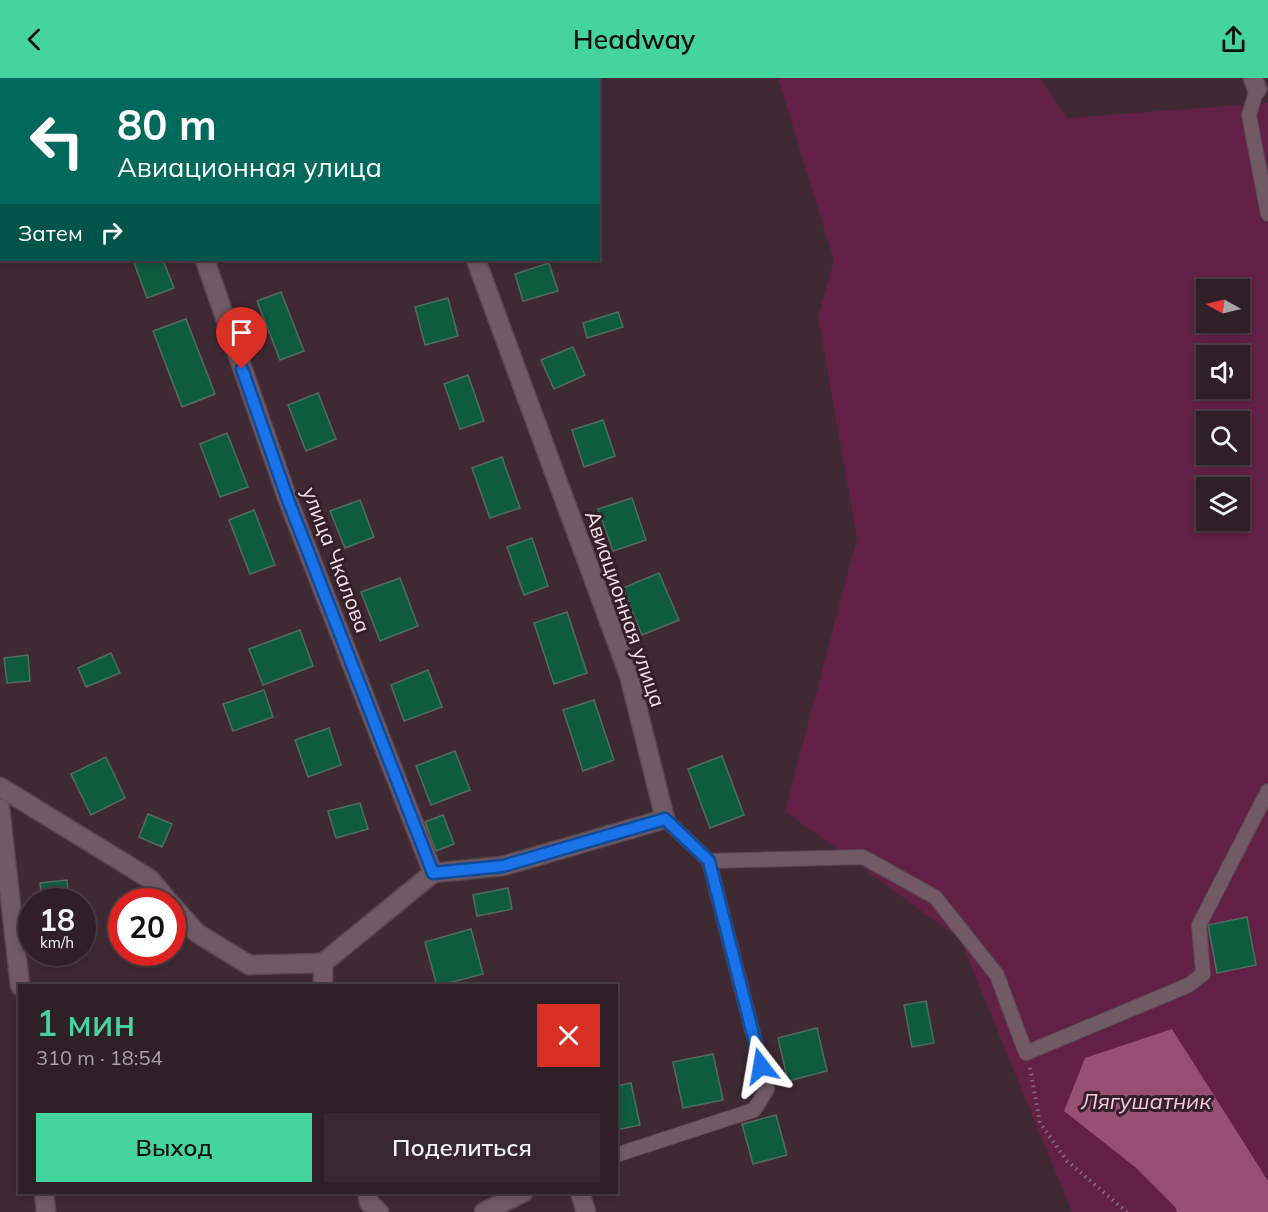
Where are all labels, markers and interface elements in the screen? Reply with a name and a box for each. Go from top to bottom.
text: Headway [573,22,695,56]
icon: back [18,23,51,56]
icon: share [1217,23,1250,56]
text: 80 m [117,98,217,151]
icon: left [18,102,96,180]
text: Авиационная улица [117,150,382,184]
icon: right [95,216,128,249]
text: Затем [18,219,83,247]
north arrow [1196,279,1250,333]
map controls [1196,279,1250,531]
pin [216,307,267,369]
icon: arrive [225,316,258,349]
button: sound [1196,345,1250,399]
button: search [1196,411,1250,465]
button: layers [1196,477,1250,531]
street label: улица Чкалова [297,483,377,636]
street label: Авиационная улица [580,507,672,710]
speed limit sign: 20 [108,888,186,966]
text: 18 [39,901,75,939]
text: km/h [40,933,74,952]
text: 1 мин [36,1000,135,1045]
button: close [537,1004,600,1067]
position arrow [729,1034,793,1098]
text: 310 m · 18:54 [36,1045,162,1070]
water label: Лягушатник [1080,1087,1212,1115]
button: Выход [36,1113,312,1182]
button: Поделиться [324,1113,600,1182]

